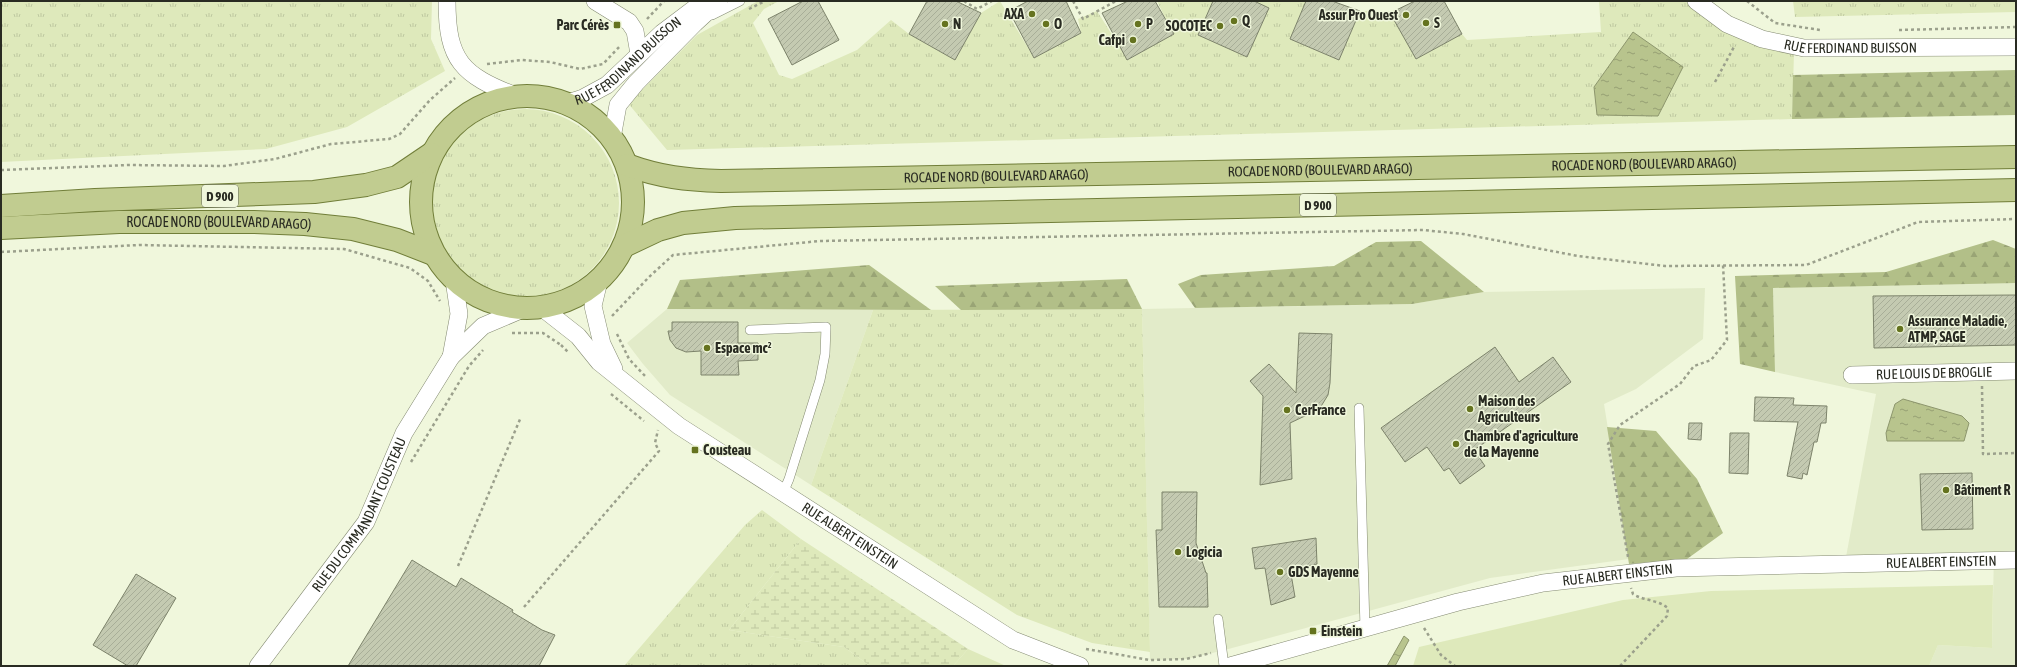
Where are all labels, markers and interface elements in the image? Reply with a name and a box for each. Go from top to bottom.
place label: AXA [1003,6,1024,22]
place label: Assur Pro Ouest [1318,7,1398,23]
marker: AXA [1027,9,1037,19]
marker: Assur Pro Ouest [1401,10,1411,20]
street label: RUE FERDINAND BUISSON [573,13,684,108]
place label: Q [1242,13,1251,29]
place label: S [1434,15,1440,31]
place label: N [953,16,961,32]
place label: O [1054,16,1062,32]
place label: P [1146,16,1153,32]
marker: Q [1229,16,1239,26]
place label: Parc Cérès [557,17,609,33]
place label: SOCOTEC [1166,18,1213,34]
marker: S [1421,18,1431,28]
marker: N [940,19,950,29]
marker: O [1041,19,1051,29]
marker: P [1133,19,1143,29]
marker: Parc Cérès [612,20,622,30]
marker: SOCOTEC [1215,21,1225,31]
place label: Cafpi [1098,32,1125,48]
marker: Cafpi [1128,35,1138,45]
street label: RUE FERDINAND BUISSON [1783,36,1917,56]
street label: ROCADE NORD (BOULEVARD ARAGO) [1551,154,1737,174]
street label: ROCADE NORD (BOULEVARD ARAGO) [1227,160,1413,180]
street label: ROCADE NORD (BOULEVARD ARAGO) [903,166,1089,186]
road number: D 900 [202,185,238,207]
road number: D 900 [1300,194,1336,216]
street label: ROCADE NORD (BOULEVARD ARAGO) [126,214,312,233]
place label: Assurance Maladie, ATMP, SAGE [1907,313,2007,345]
marker: Assurance Maladie, ATMP, SAGE [1895,324,1905,334]
place label: Espace mc² [715,340,772,356]
marker: Espace mc² [702,343,712,353]
street label: RUE LOUIS DE BROGLIE [1876,364,1992,382]
place label: Maison des Agriculteurs [1477,393,1540,425]
place label: CerFrance [1295,402,1346,418]
marker: Maison des Agriculteurs [1465,404,1475,414]
marker: CerFrance [1282,405,1292,415]
place label: Chambre d'agriculture de la Mayenne [1464,428,1578,460]
street label: RUE DU COMMANDANT COUSTEAU [309,435,409,595]
marker: Chambre d'agriculture de la Mayenne [1451,439,1461,449]
place label: Cousteau [703,442,751,458]
marker: Cousteau [690,445,700,455]
place label: Bâtiment R [1954,482,2011,498]
marker: Bâtiment R [1941,485,1951,495]
street label: RUE ALBERT EINSTEIN [799,499,901,572]
place label: Logicia [1186,544,1223,560]
marker: Logicia [1173,547,1183,557]
street label: RUE ALBERT EINSTEIN [1886,552,1997,571]
street label: RUE ALBERT EINSTEIN [1562,560,1674,589]
place label: GDS Mayenne [1288,564,1359,580]
marker: GDS Mayenne [1275,567,1285,577]
place label: Einstein [1321,623,1362,639]
marker: Einstein [1308,626,1318,636]

